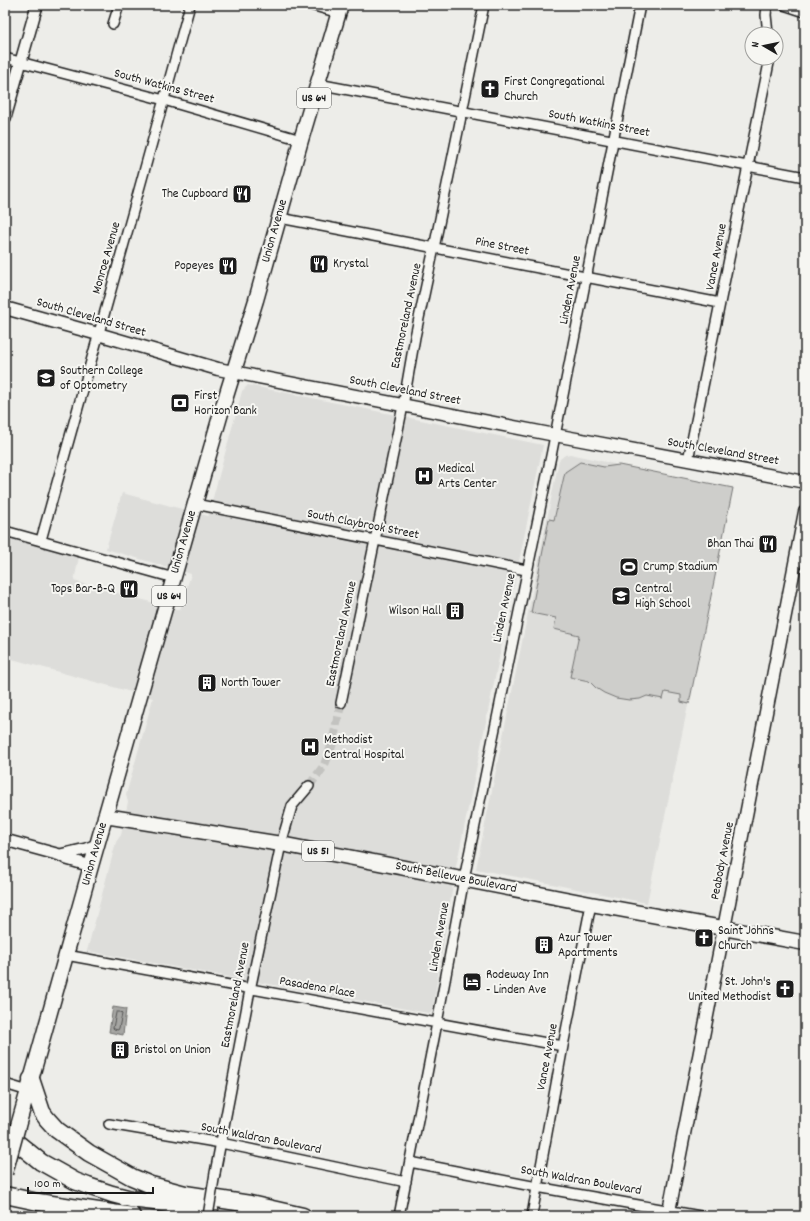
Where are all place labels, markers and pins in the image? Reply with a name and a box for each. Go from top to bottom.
place label: First Congregational Church [504,73,605,107]
church icon: First Congregational Church [479,78,501,100]
restaurant icon: The Cupboard [231,183,253,205]
place label: The Cupboard [162,185,228,204]
restaurant icon: Krystal [308,253,330,275]
restaurant icon: Popeyes [217,255,239,277]
place label: Krystal [333,255,369,274]
place label: Popeyes [174,257,214,276]
place label: Southern College of Optometry [60,362,143,396]
school or university icon: Southern College of Optometry [35,367,57,389]
place label: First Horizon Bank [194,387,257,421]
bank icon: First Horizon Bank [169,392,191,414]
place label: Medical Arts Center [438,460,497,494]
hospital icon: Medical Arts Center [413,465,435,487]
restaurant icon: Bhan Thai [757,533,779,555]
place label: Bhan Thai [707,535,755,554]
sports icon: Crump Stadium [618,556,640,578]
place label: Crump Stadium [643,558,717,577]
restaurant icon: Tops Bar-B-Q [118,578,140,600]
place label: Tops Bar-B-Q [51,580,115,599]
place label: Central High School [635,580,690,614]
school or university icon: Central High School [610,585,632,607]
building icon: Wilson Hall [444,600,466,622]
place label: Wilson Hall [389,602,441,621]
building icon: North Tower [196,672,218,694]
place label: North Tower [221,674,281,693]
place label: Methodist Central Hospital [324,731,404,765]
hospital icon: Methodist Central Hospital [299,736,321,758]
place label: Saint Johns Church [718,922,774,956]
church icon: Saint Johns Church [693,927,715,949]
place label: Azur Tower Apartments [558,929,618,963]
building icon: Azur Tower Apartments [533,934,555,956]
place label: Rodeway Inn - Linden Ave [486,966,549,1000]
hotel icon: Rodeway Inn - Linden Ave [461,971,483,993]
place label: St. John's United Methodist [688,973,771,1007]
church icon: St. John's United Methodist [774,978,796,1000]
building icon: Bristol on Union [109,1039,131,1061]
place label: Bristol on Union [134,1041,211,1060]

